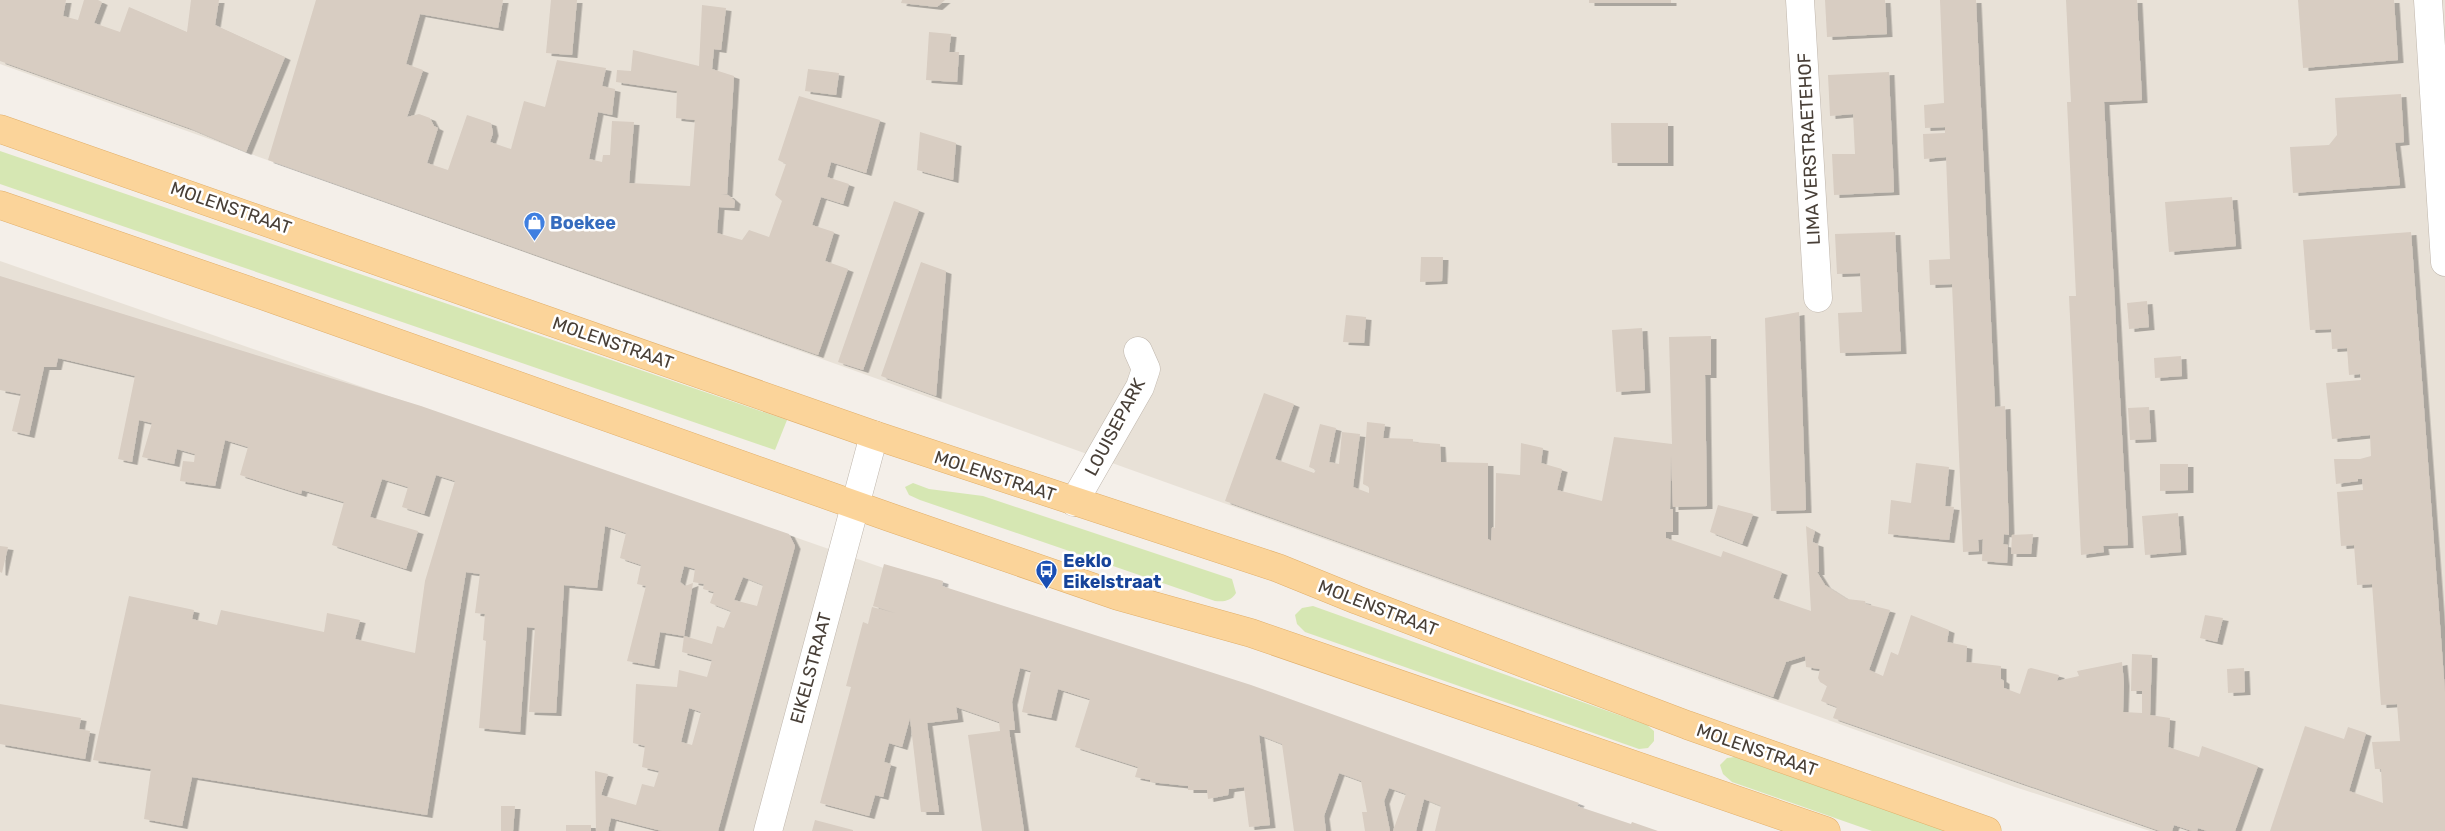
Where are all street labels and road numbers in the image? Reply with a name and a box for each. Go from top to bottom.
street label: LIMA VERSTRAETEHOF [1793,52,1825,246]
street label: MOLENSTRAAT [168,177,294,239]
street label: MOLENSTRAAT [550,312,676,374]
street label: LOUISEPARK [1080,374,1150,480]
street label: MOLENSTRAAT [931,446,1059,506]
street label: MOLENSTRAAT [1315,575,1441,641]
street label: EIKELSTRAAT [786,610,836,726]
street label: MOLENSTRAAT [1694,719,1820,781]

